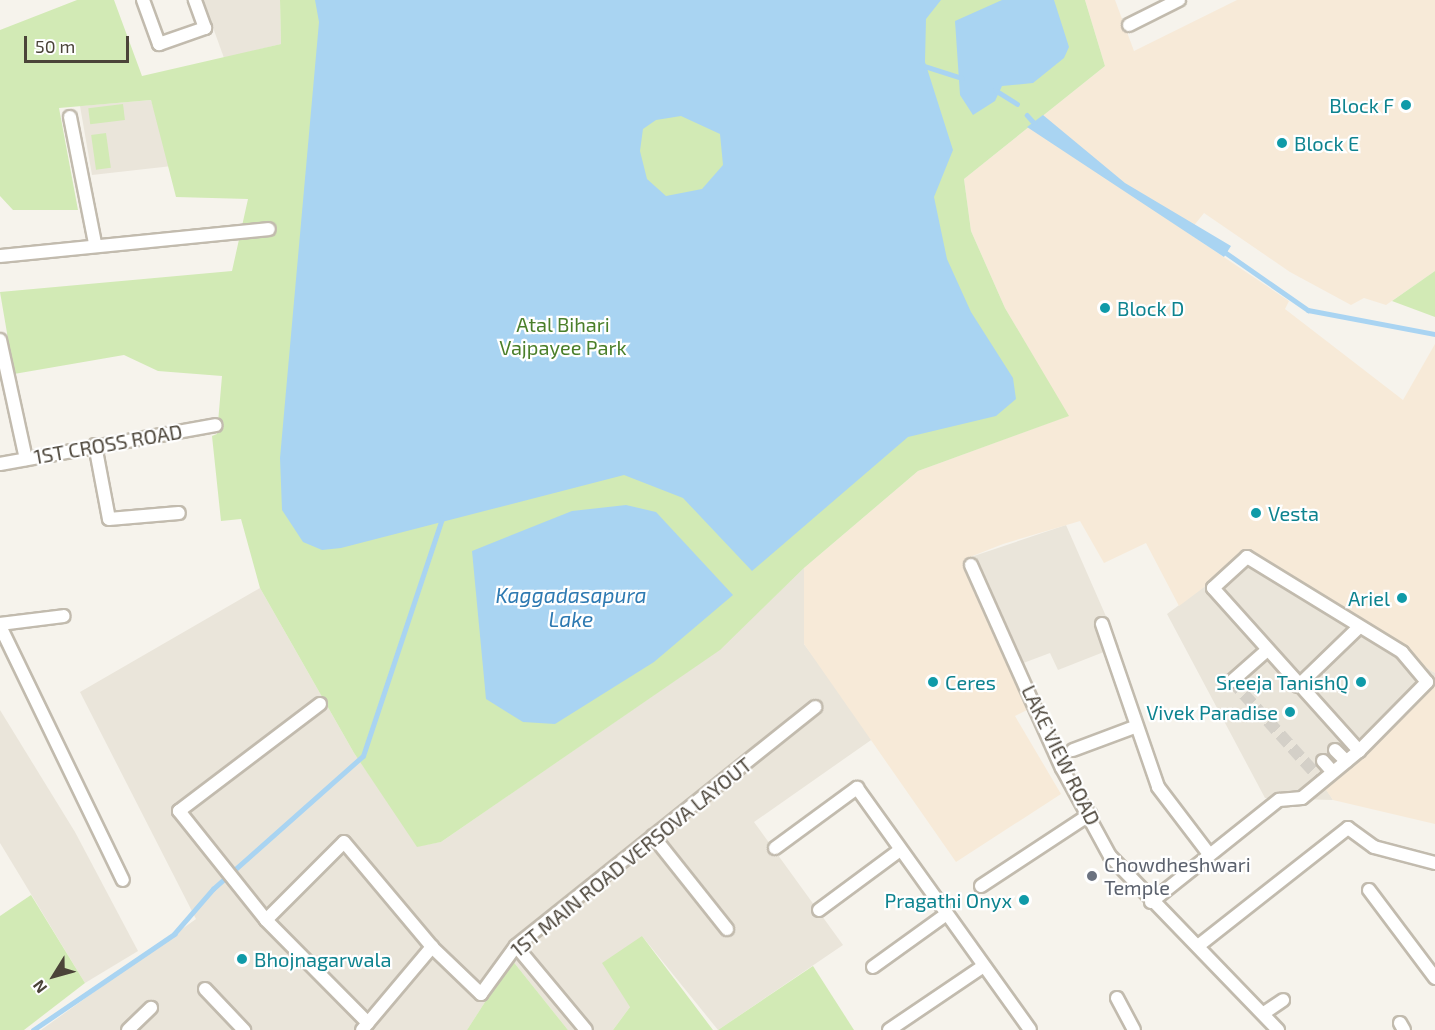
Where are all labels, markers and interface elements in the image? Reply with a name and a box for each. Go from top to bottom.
scale bar [27,24,132,62]
text: 50 m [35,35,75,57]
place label: Block F [1329,93,1394,117]
marker: Block F [1399,98,1413,112]
place label: Block E [1294,131,1359,155]
marker: Block E [1275,136,1289,150]
place label: Block D [1117,296,1184,320]
marker: Block D [1098,301,1112,315]
park label: Atal Bihari Vajpayee Park [499,312,627,359]
street label: 1ST CROSS ROAD [32,419,184,469]
place label: Vesta [1268,501,1319,525]
marker: Vesta [1249,506,1263,520]
water label: Kaggadasapura Lake [495,582,647,632]
place label: Ariel [1348,586,1390,610]
marker: Ariel [1395,591,1409,605]
place label: Ceres [945,670,996,694]
place label: Sreeja TanishQ [1216,670,1349,694]
marker: Ceres [926,675,940,689]
marker: Sreeja TanishQ [1354,675,1368,689]
street label: LAKE VIEW ROAD [1017,681,1105,829]
place label: Vivek Paradise [1146,700,1278,724]
marker: Vivek Paradise [1283,705,1297,719]
street label: 1ST MAIN ROAD VERSOVA LAYOUT [505,752,757,962]
place label: Chowdheshwari Temple [1104,852,1251,899]
marker: Chowdheshwari Temple [1085,869,1099,883]
place label: Pragathi Onyx [884,888,1012,912]
marker: Pragathi Onyx [1017,893,1031,907]
north arrow [24,946,84,1006]
place label: Bhojnagarwala [254,947,391,971]
marker: Bhojnagarwala [235,952,249,966]
text: N [28,977,50,997]

